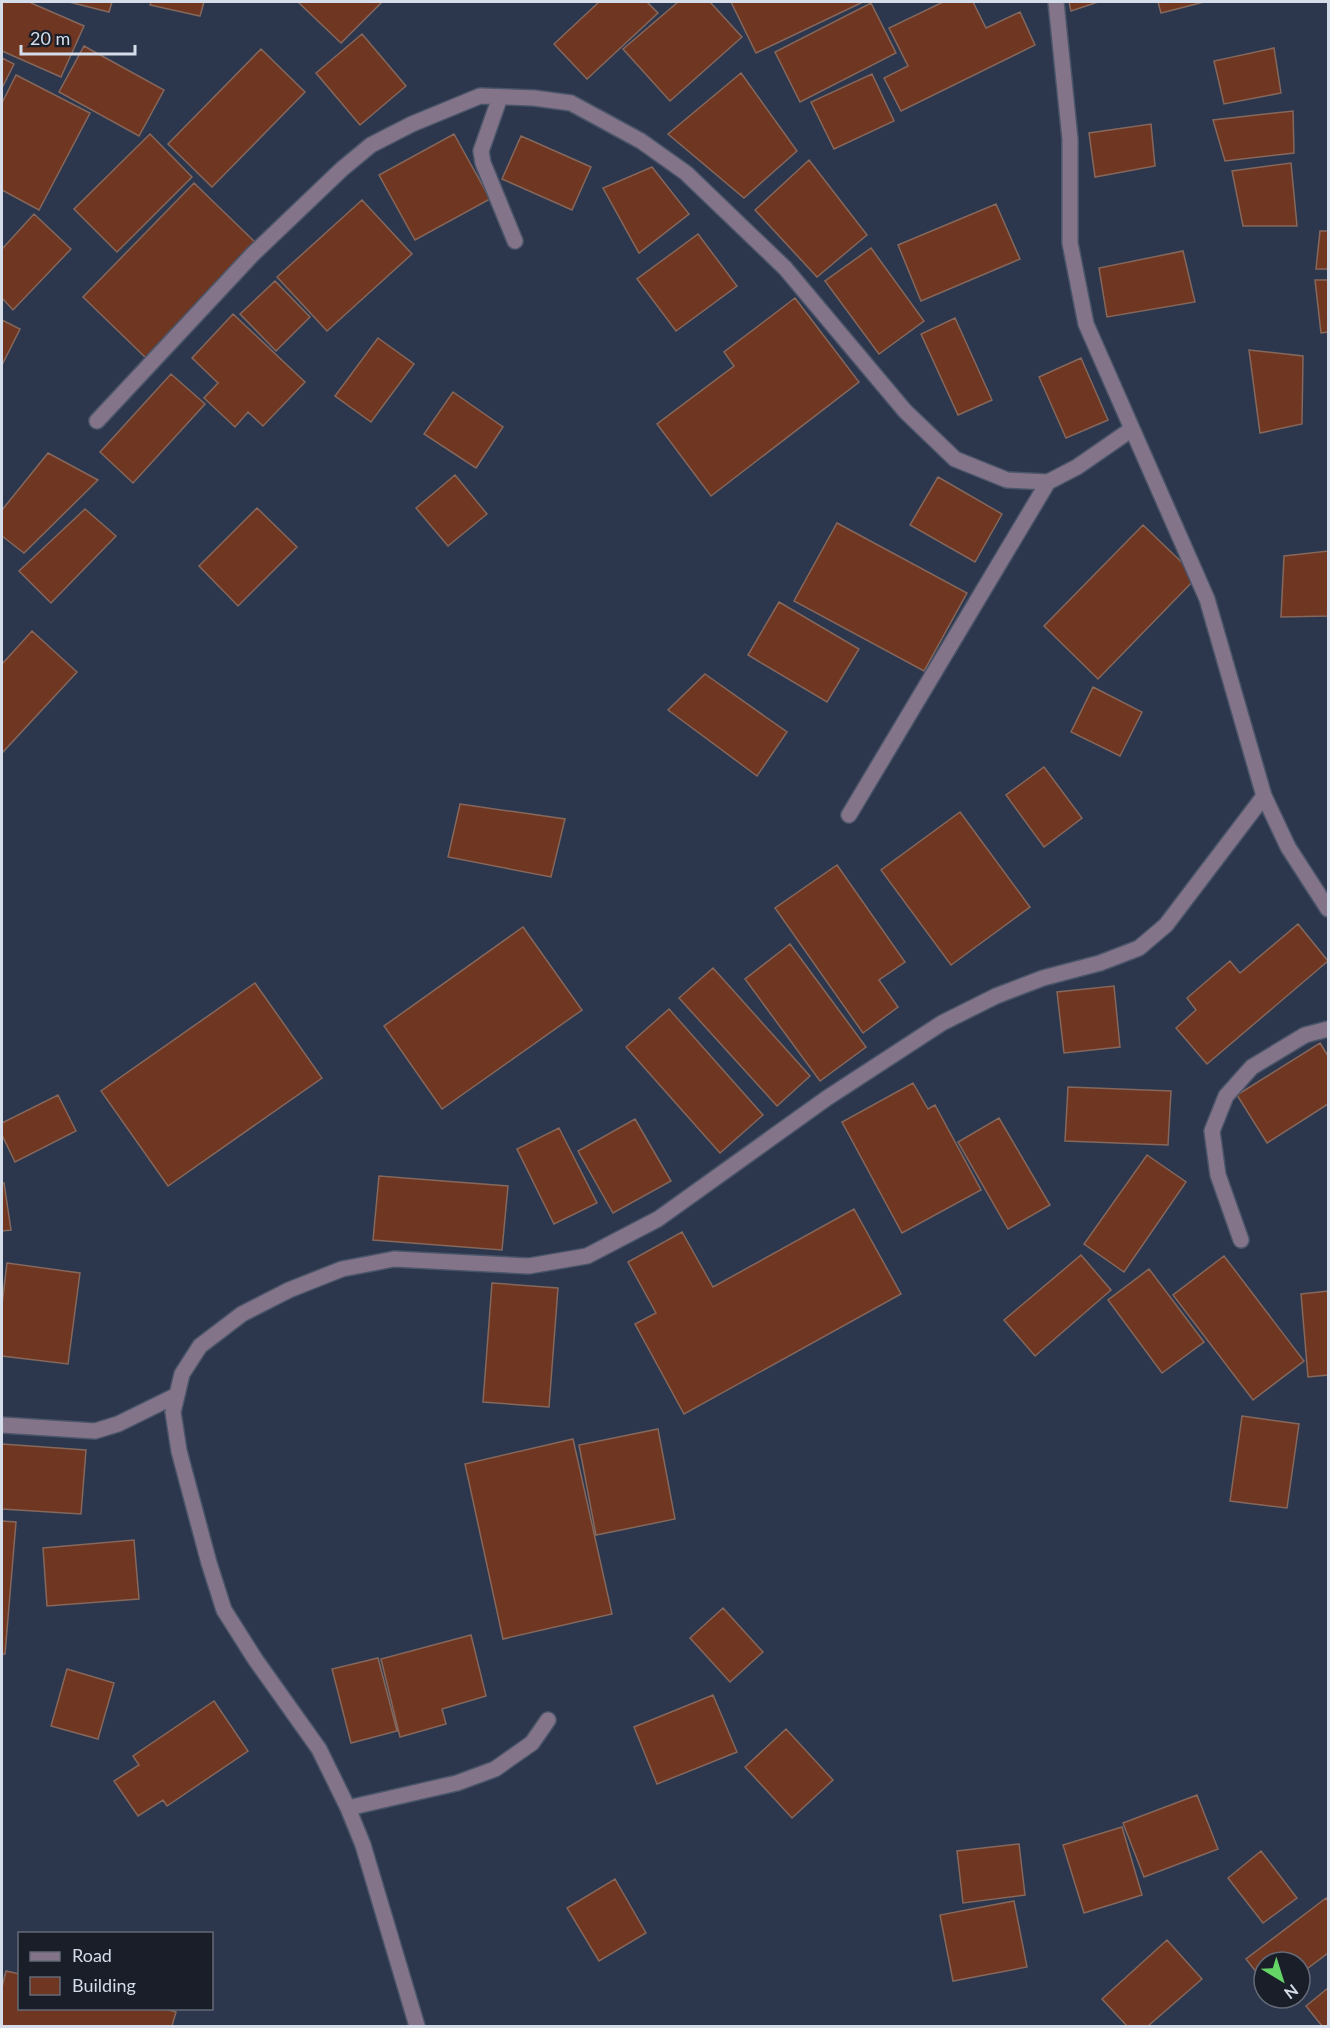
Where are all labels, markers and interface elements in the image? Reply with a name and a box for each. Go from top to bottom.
scale bar [21,18,135,56]
text: 20 m [30,27,70,49]
legend [18,1932,213,2010]
text: Road [72,1944,112,1966]
north arrow [1252,1950,1312,2010]
text: Building [72,1974,136,1996]
text: N [1281,1981,1302,2003]

